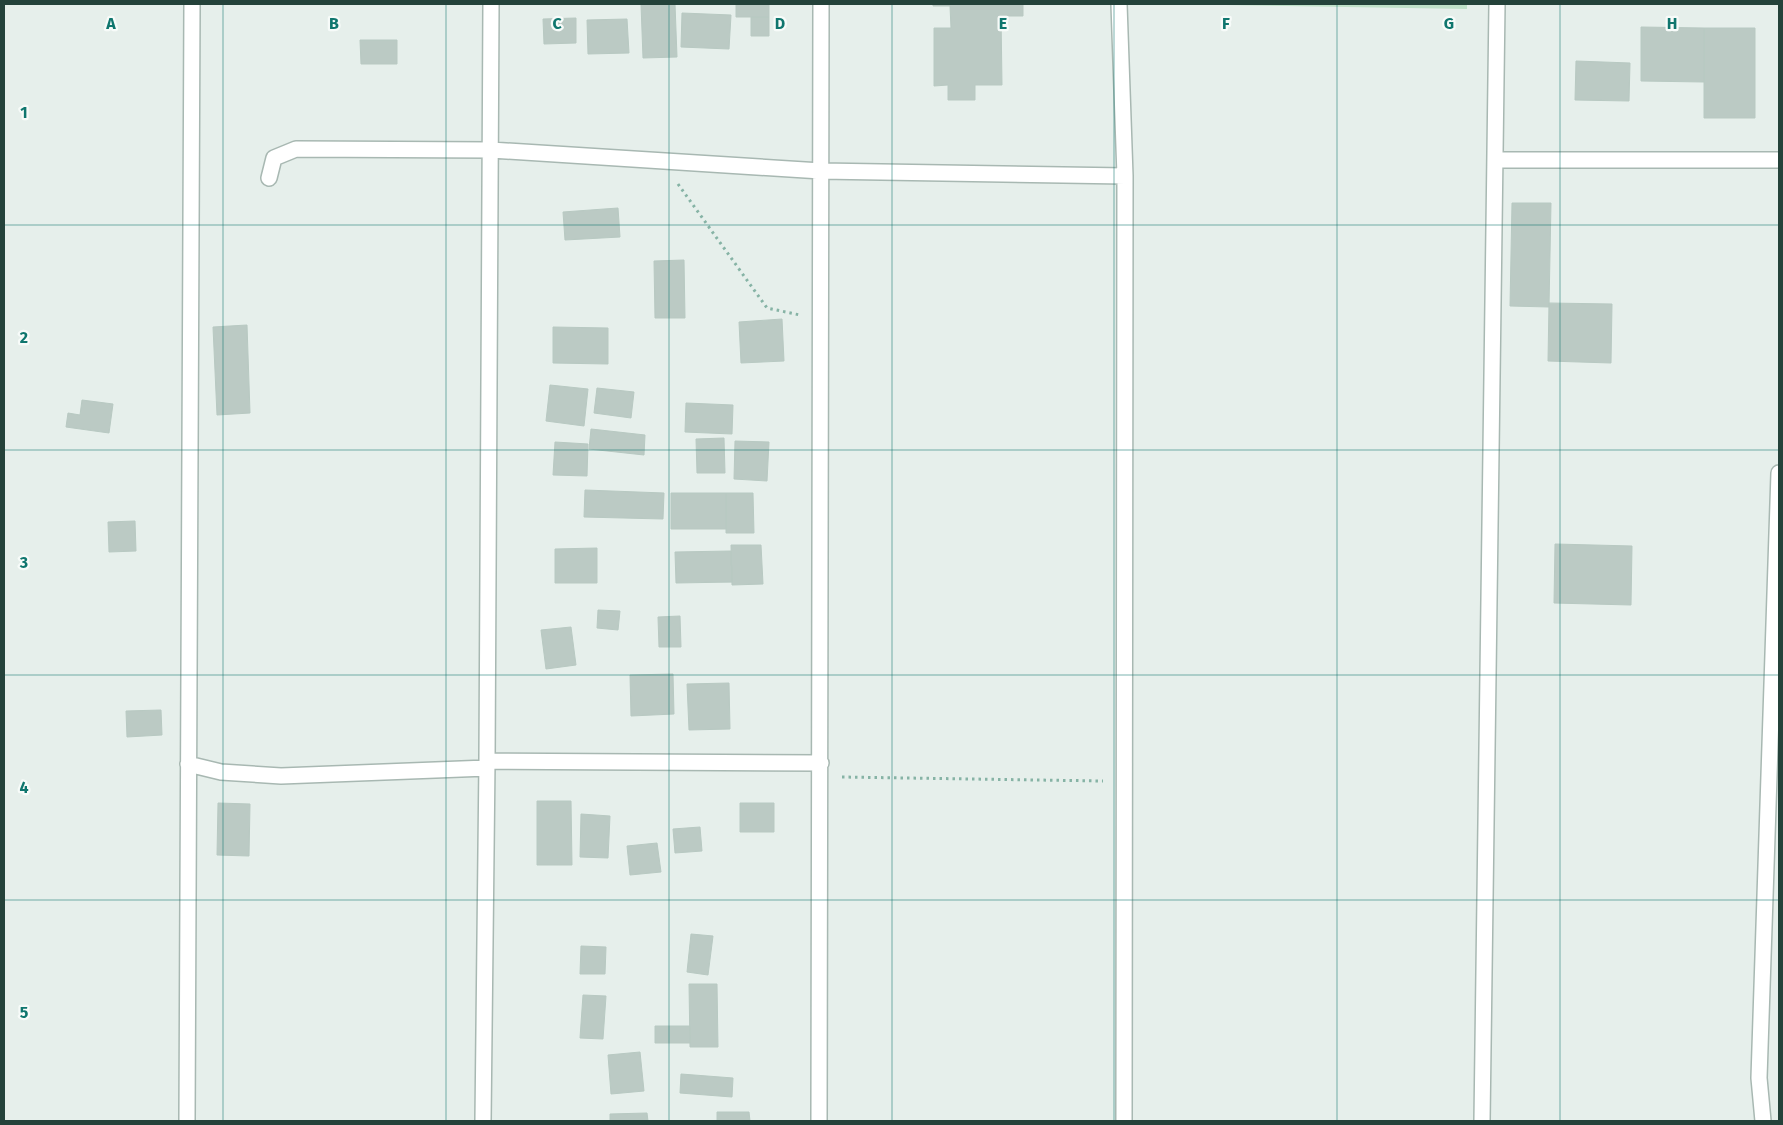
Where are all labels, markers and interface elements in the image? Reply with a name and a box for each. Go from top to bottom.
text: A [105,14,116,33]
text: B [329,14,339,33]
text: C [552,14,562,33]
text: D [775,14,785,33]
text: E [999,14,1007,33]
text: F [1222,14,1230,33]
text: G [1444,14,1454,33]
text: H [1667,14,1677,33]
text: 1 [20,103,28,122]
text: 2 [20,328,28,347]
text: 3 [19,553,28,572]
text: 4 [19,778,29,797]
text: 5 [20,1003,29,1022]

